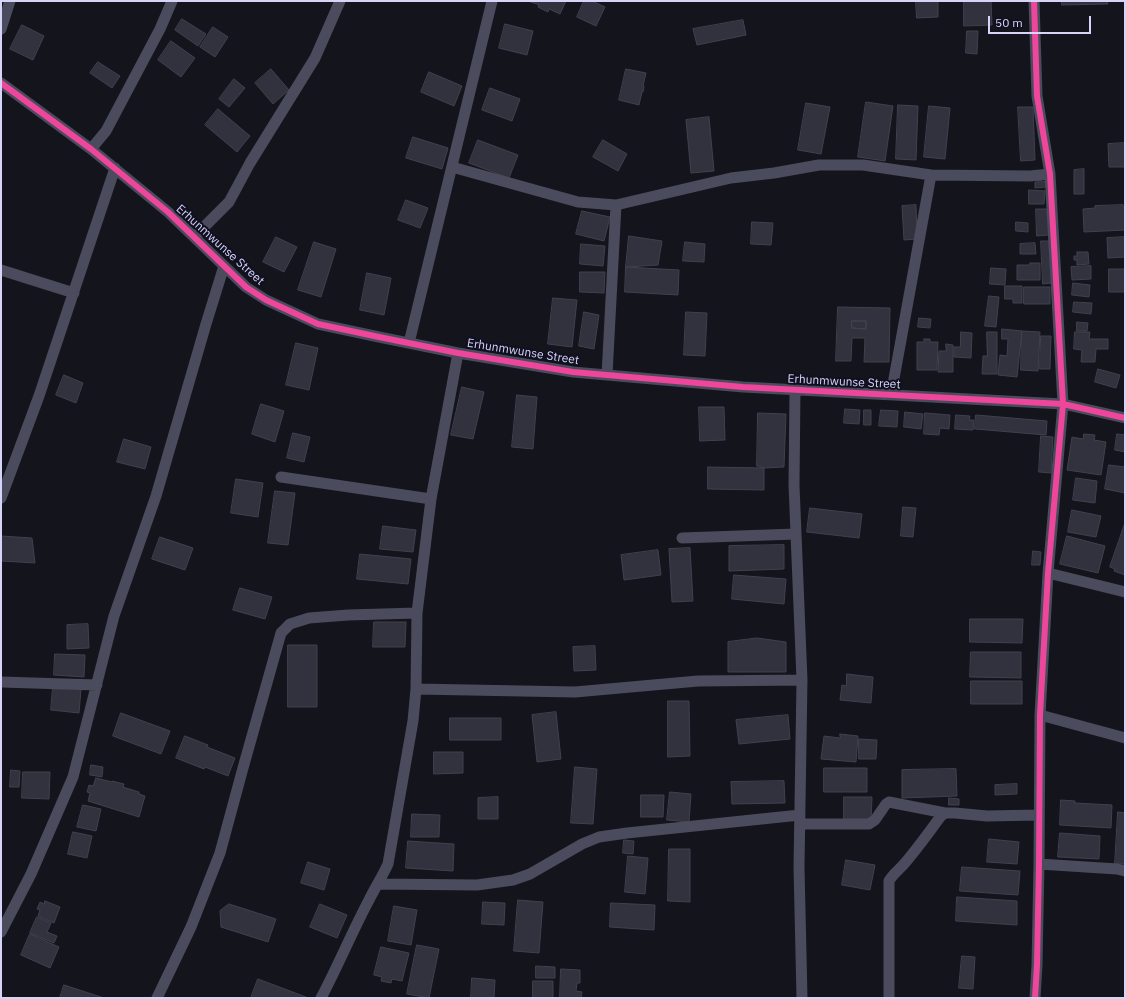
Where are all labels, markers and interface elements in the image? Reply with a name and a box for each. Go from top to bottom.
scale bar [990,8,1093,34]
text: 50 m [995,15,1023,30]
street label: Erhunmwunse Street [173,202,267,288]
street label: Erhunmwunse Street [466,336,580,368]
street label: Erhunmwunse Street [787,372,901,392]

